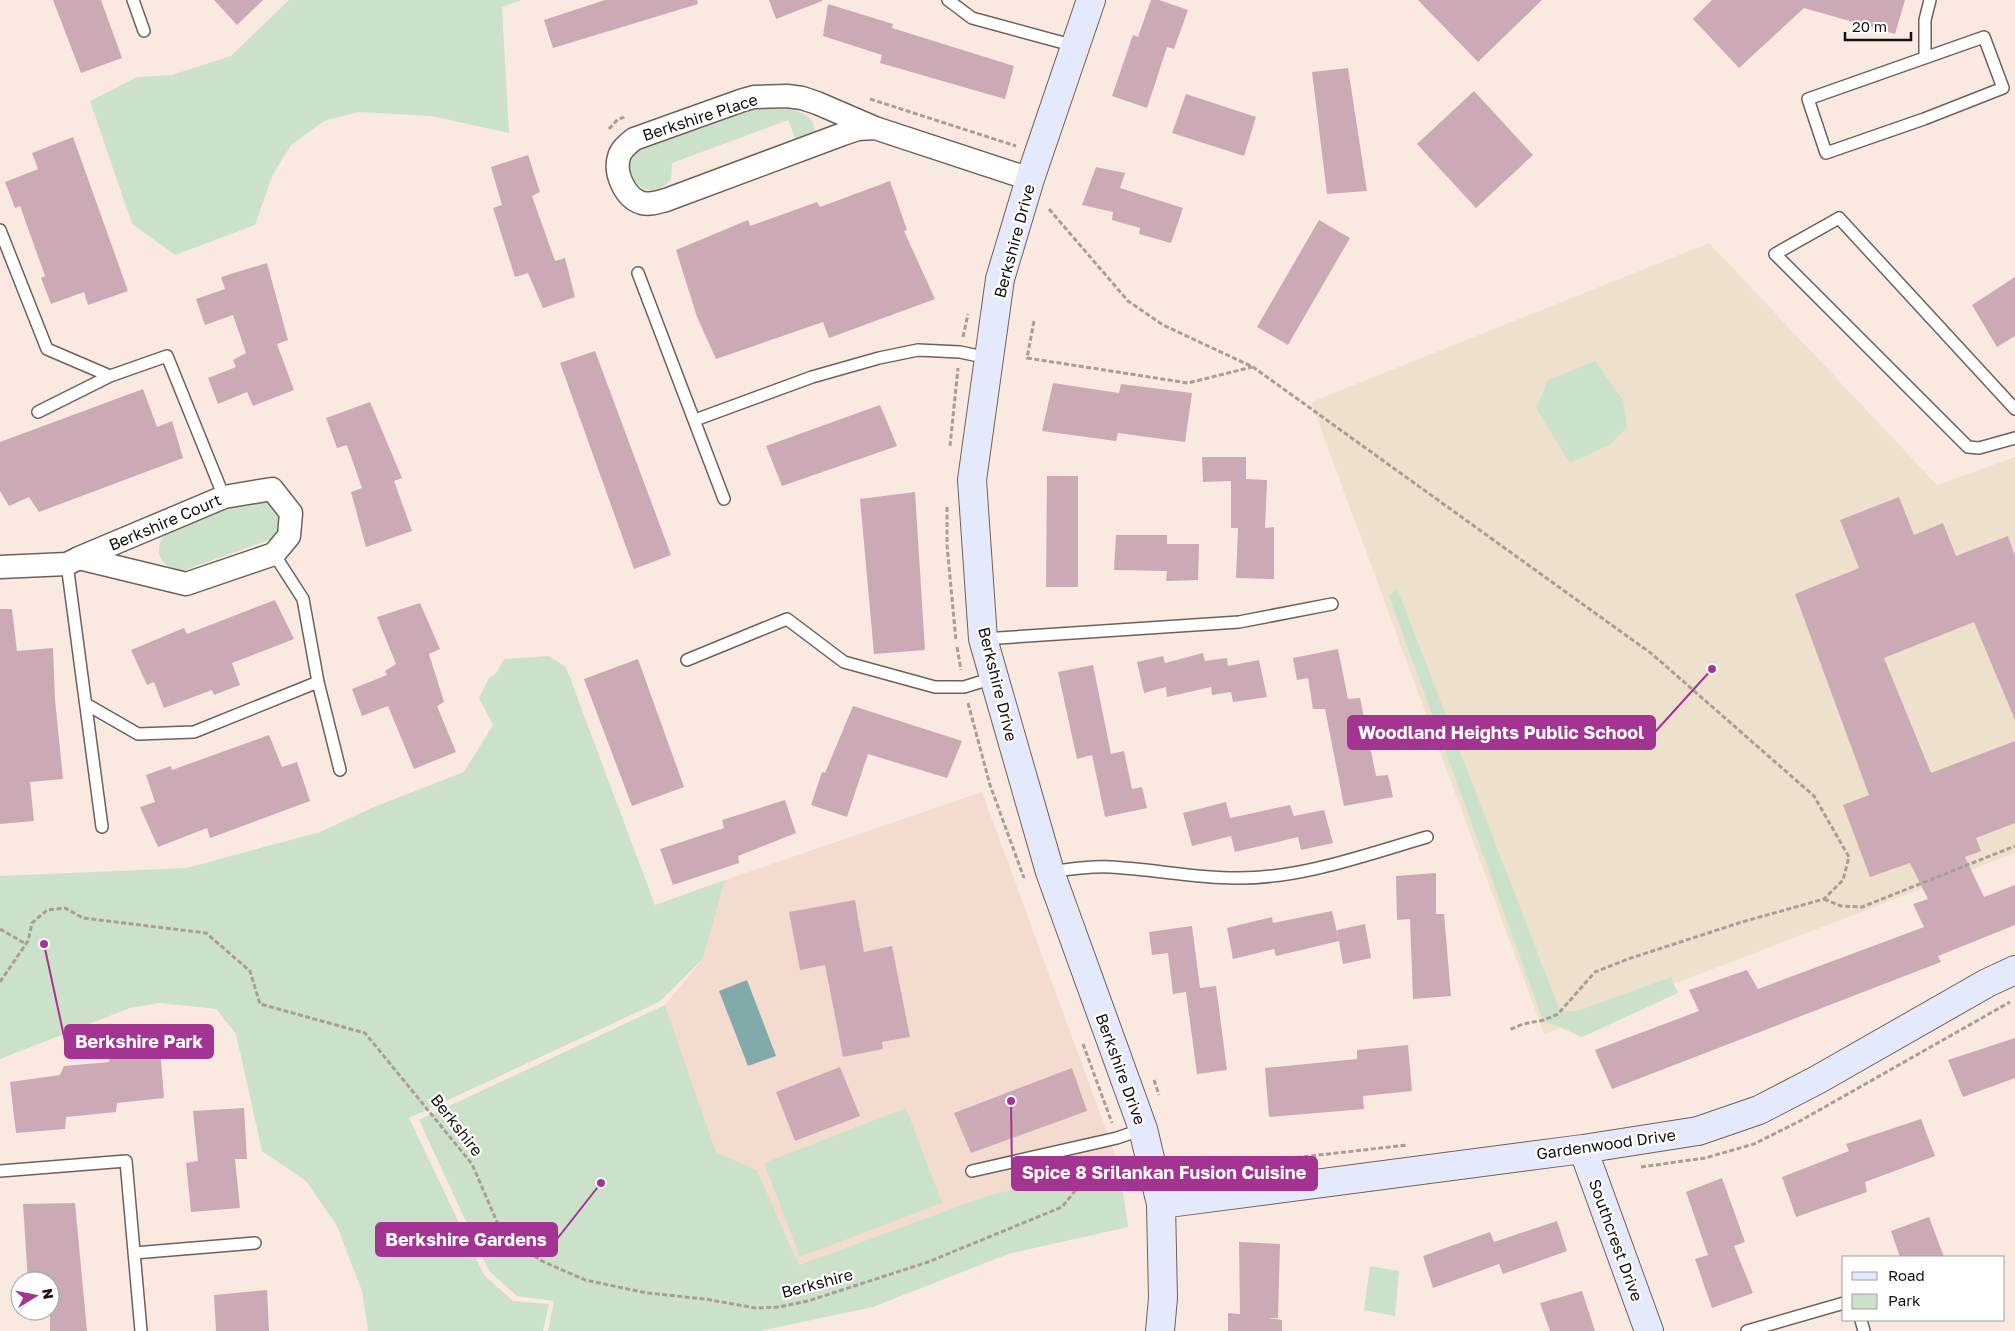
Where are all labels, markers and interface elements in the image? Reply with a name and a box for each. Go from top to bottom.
scale bar [1845,10,1911,42]
text: 20 m [1852,17,1887,35]
street label: Berkshire Place [640,89,760,145]
street label: Berkshire Drive [989,182,1039,300]
street label: Berkshire Court [106,489,224,555]
street label: Berkshire Drive [974,625,1022,743]
callout: Woodland Heights Public School [1348,716,1655,749]
text: Woodland Heights Public School [1358,721,1644,743]
street label: Berkshire Drive [1092,1011,1150,1127]
callout: Berkshire Park [65,1025,213,1058]
text: Berkshire Park [75,1030,204,1052]
street label: Berkshire [427,1090,487,1160]
street label: Gardenwood Drive [1535,1124,1677,1164]
callout: Spice 8 Srilankan Fusion Cuisine [1012,1157,1317,1190]
text: Spice 8 Srilankan Fusion Cuisine [1022,1161,1307,1183]
street label: Southcrest Drive [1585,1176,1647,1304]
callout: Berkshire Gardens [376,1223,557,1256]
text: Berkshire Gardens [385,1228,547,1250]
legend [1842,1256,2005,1321]
street label: Berkshire [779,1264,855,1302]
text: Road [1888,1266,1925,1284]
north arrow [10,1271,60,1321]
text: N [39,1287,58,1300]
text: Park [1888,1291,1921,1309]

